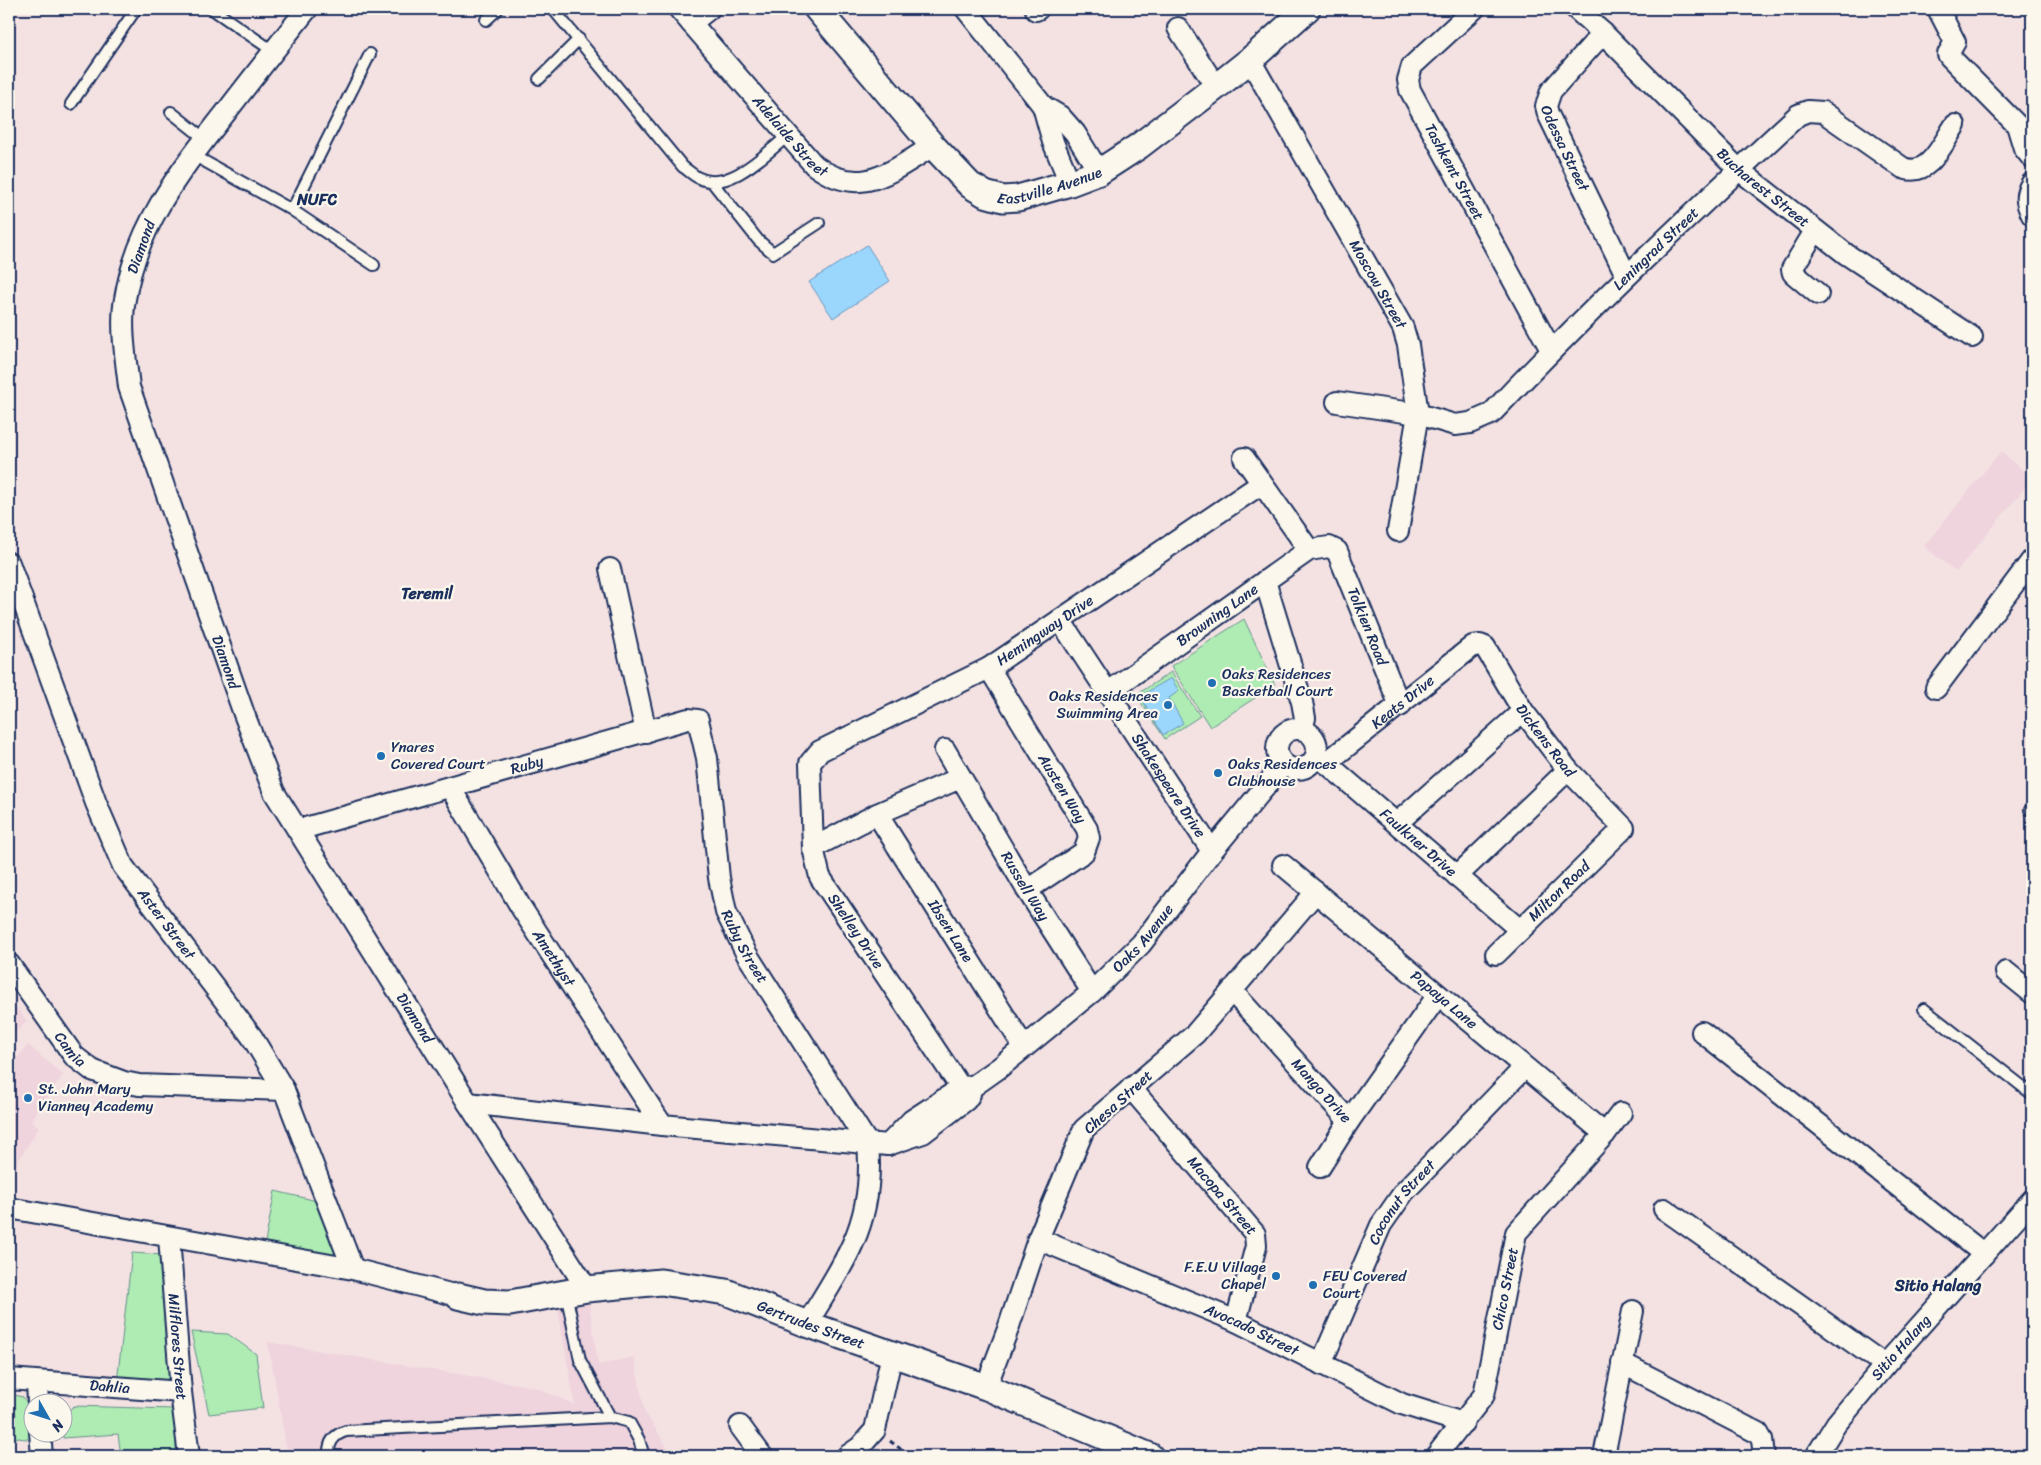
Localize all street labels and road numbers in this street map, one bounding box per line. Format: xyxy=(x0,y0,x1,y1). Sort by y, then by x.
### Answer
street label: Adelaide Street xyxy=(745,88,834,185)
street label: Odessa Street xyxy=(1533,103,1597,197)
street label: Tashkent Street xyxy=(1417,118,1492,225)
street label: Bucharest Street xyxy=(1710,141,1816,234)
street label: Eastville Avenue xyxy=(994,159,1106,213)
street label: Leningrad Street xyxy=(1607,200,1705,297)
street label: Diamond xyxy=(119,215,163,278)
street label: Moscow Street xyxy=(1342,234,1414,334)
street label: Browning Lane xyxy=(1171,577,1264,653)
street label: Tolkien Road xyxy=(1340,583,1396,670)
street label: Hemingway Drive xyxy=(991,588,1099,673)
street label: Diamond xyxy=(204,631,248,694)
street label: Keats Drive xyxy=(1365,668,1441,736)
street label: Dickens Road xyxy=(1509,699,1583,785)
street label: Shakespeare Drive xyxy=(1125,728,1213,843)
street label: Austen Way xyxy=(1030,747,1094,829)
street label: Ruby xyxy=(507,748,547,782)
street label: Faulkner Drive xyxy=(1374,801,1463,884)
street label: Russell Way xyxy=(994,846,1057,926)
street label: Milton Road xyxy=(1522,854,1597,928)
street label: Aster Street xyxy=(130,881,203,966)
street label: Shelley Drive xyxy=(821,888,891,975)
street label: Ibsen Lane xyxy=(920,893,980,968)
street label: Oaks Avenue xyxy=(1106,898,1180,979)
street label: Ruby Street xyxy=(714,905,775,989)
street label: Amethyst xyxy=(525,923,583,993)
street label: Papaya Lane xyxy=(1404,963,1484,1036)
street label: Diamond xyxy=(389,987,441,1049)
street label: Camia xyxy=(47,1026,92,1074)
street label: Mango Drive xyxy=(1285,1052,1359,1130)
street label: Chesa Street xyxy=(1077,1063,1159,1141)
street label: Macopa Street xyxy=(1181,1150,1264,1242)
street label: Coconut Street xyxy=(1361,1153,1443,1249)
street label: Chico Street xyxy=(1484,1245,1526,1332)
street label: Milflores Street xyxy=(160,1292,195,1402)
street label: Gertrudes Street xyxy=(753,1292,869,1357)
street label: Avocado Street xyxy=(1199,1296,1304,1364)
street label: Sitio Halang xyxy=(1864,1308,1938,1386)
street label: Dahlia xyxy=(89,1372,131,1401)

